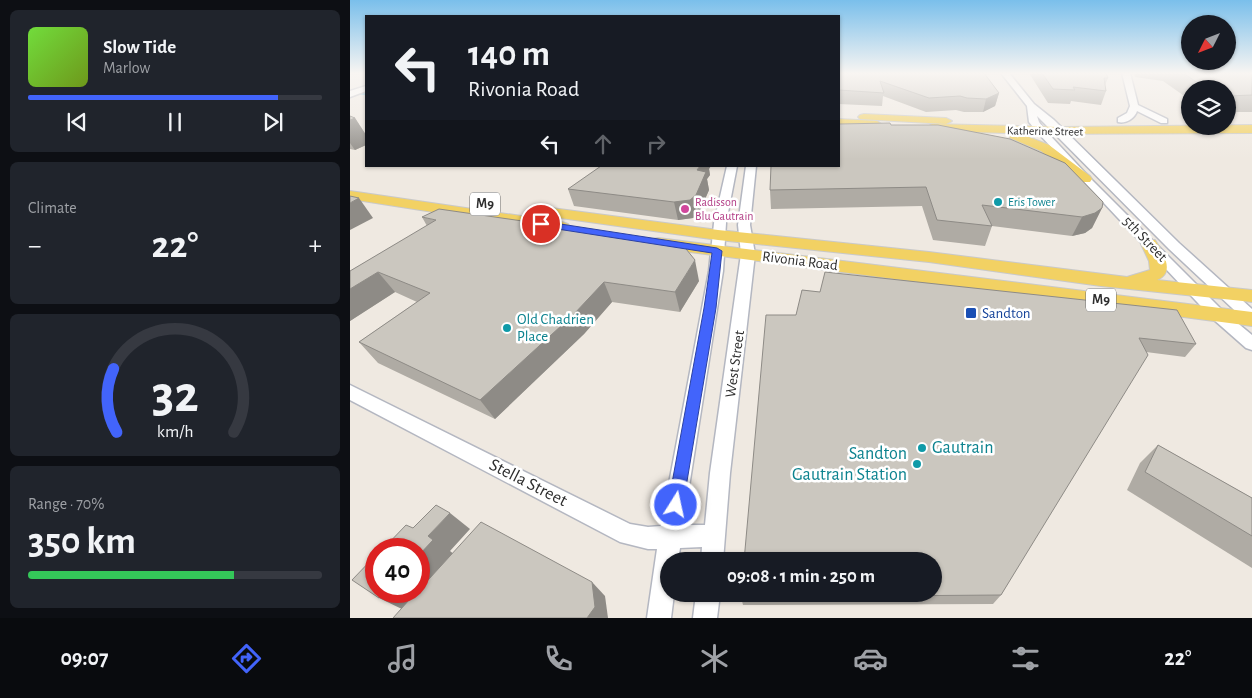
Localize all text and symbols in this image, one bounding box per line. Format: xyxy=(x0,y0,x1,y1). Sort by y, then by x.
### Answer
north arrow xyxy=(1181,15,1236,70)
map controls xyxy=(1181,15,1236,135)
icon: left xyxy=(385,35,450,100)
text: 140 m xyxy=(468,37,550,72)
text: Slow Tide xyxy=(103,38,176,57)
text: Marlow xyxy=(103,60,150,76)
text: Rivonia Road xyxy=(468,78,579,100)
button: layers xyxy=(1181,80,1236,135)
icon: previous xyxy=(63,108,91,136)
icon: pause xyxy=(161,108,189,136)
icon: next xyxy=(259,108,287,136)
street label: Katherine Street xyxy=(1007,124,1083,138)
icon: left xyxy=(536,130,564,158)
icon: ahead xyxy=(589,130,617,158)
icon: right xyxy=(642,130,670,158)
road number: M9 xyxy=(470,192,500,215)
place label: Radisson Blu Gautrain xyxy=(695,196,753,222)
marker: Eris Tower xyxy=(992,196,1004,208)
place label: Eris Tower xyxy=(1008,196,1055,208)
text: Climate xyxy=(28,200,77,216)
pin xyxy=(520,203,562,245)
marker: Radisson Blu Gautrain xyxy=(679,203,691,215)
icon: arrive xyxy=(527,210,555,238)
street label: 5th Street xyxy=(1120,213,1170,265)
text: 22° xyxy=(152,227,198,265)
text: − xyxy=(28,232,41,260)
text: + xyxy=(309,232,322,260)
street label: Rivonia Road xyxy=(761,249,839,273)
road number: M9 xyxy=(1086,288,1116,312)
marker: Sandton xyxy=(964,306,978,320)
place label: Sandton xyxy=(982,306,1031,321)
place label: Old Chadrien Place xyxy=(517,312,594,344)
marker: Old Chadrien Place xyxy=(501,322,513,334)
street label: West Street xyxy=(723,329,747,399)
text: 32 xyxy=(152,369,198,421)
text: km/h xyxy=(157,423,193,441)
place label: Gautrain xyxy=(932,439,993,457)
marker: Gautrain xyxy=(916,442,928,454)
place label: Sandton Gautrain Station xyxy=(792,445,907,484)
street label: Stella Street xyxy=(486,456,570,510)
marker: Sandton Gautrain Station xyxy=(911,458,923,470)
position arrow xyxy=(649,478,701,530)
text: Range · 70% xyxy=(28,496,104,512)
text: 350 km xyxy=(28,523,136,561)
speed limit sign: 40 xyxy=(365,538,430,603)
text: 09:08 · 1 min · 250 m xyxy=(727,567,875,586)
icon: directions xyxy=(229,641,264,676)
icon: music xyxy=(385,641,420,676)
icon: phone xyxy=(541,641,576,676)
icon: climate xyxy=(697,641,732,676)
icon: car xyxy=(853,641,888,676)
icon: filters xyxy=(1008,641,1043,676)
text: 09:07 xyxy=(60,647,109,669)
text: 22° xyxy=(1164,647,1191,669)

